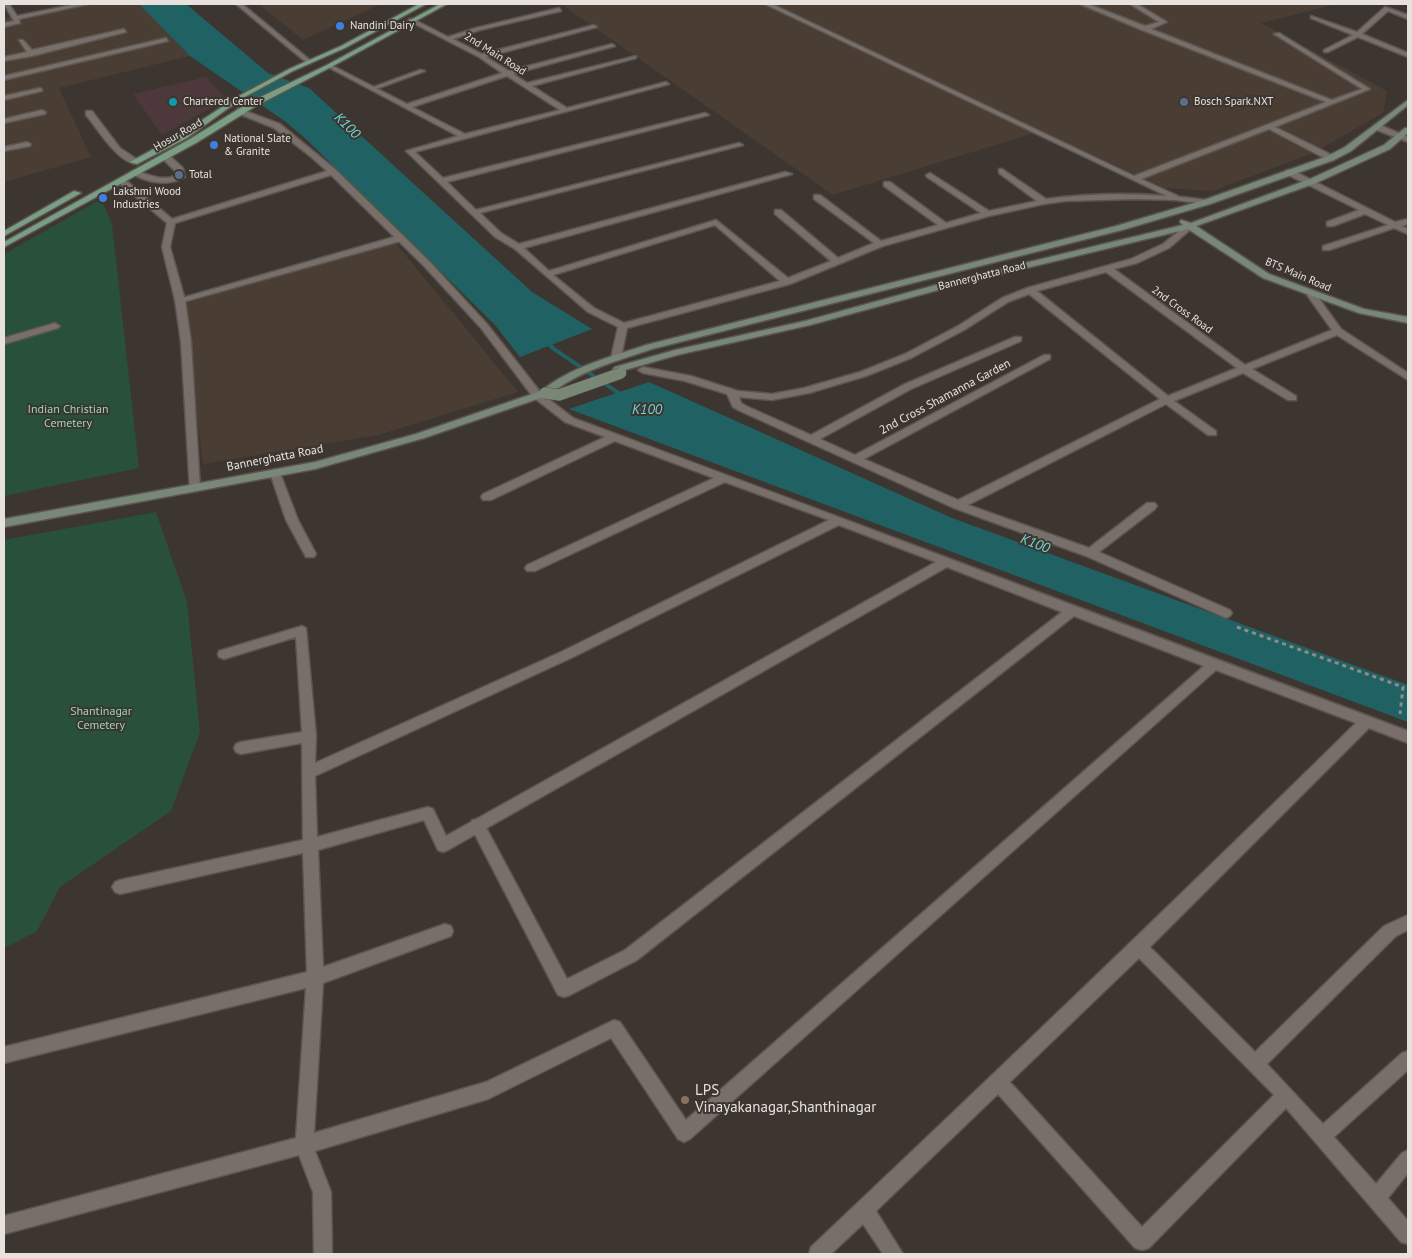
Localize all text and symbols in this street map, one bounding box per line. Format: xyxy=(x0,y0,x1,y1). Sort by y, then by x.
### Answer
place label: Nandini Dairy xyxy=(350,19,414,33)
marker: Nandini Dairy xyxy=(334,20,346,32)
street label: 2nd Main Road xyxy=(462,30,528,78)
place label: Chartered Center xyxy=(183,95,263,109)
place label: Bosch Spark.NXT xyxy=(1194,95,1273,109)
marker: Chartered Center xyxy=(167,96,179,108)
marker: Bosch Spark.NXT xyxy=(1178,96,1190,108)
water label: K100 xyxy=(330,109,364,143)
street label: Hosur Road xyxy=(151,116,205,154)
place label: National Slate & Granite xyxy=(224,132,291,158)
marker: National Slate & Granite xyxy=(208,139,220,151)
place label: Total xyxy=(189,168,212,182)
marker: Total xyxy=(173,169,185,181)
place label: Lakshmi Wood Industries xyxy=(113,185,181,211)
marker: Lakshmi Wood Industries xyxy=(97,192,109,204)
street label: BTS Main Road xyxy=(1263,255,1333,295)
street label: Bannerghatta Road xyxy=(937,259,1027,293)
street label: 2nd Cross Road xyxy=(1149,283,1215,337)
street label: 2nd Cross Shamanna Garden xyxy=(877,356,1013,438)
water label: K100 xyxy=(632,402,662,418)
park label: Indian Christian Cemetery xyxy=(27,403,109,431)
street label: Bannerghatta Road xyxy=(226,442,324,474)
water label: K100 xyxy=(1018,531,1052,557)
park label: Shantinagar Cemetery xyxy=(70,705,132,733)
place label: LPS Vinayakanagar,Shanthinagar xyxy=(695,1082,876,1117)
marker: LPS Vinayakanagar,Shanthinagar xyxy=(679,1094,691,1106)

